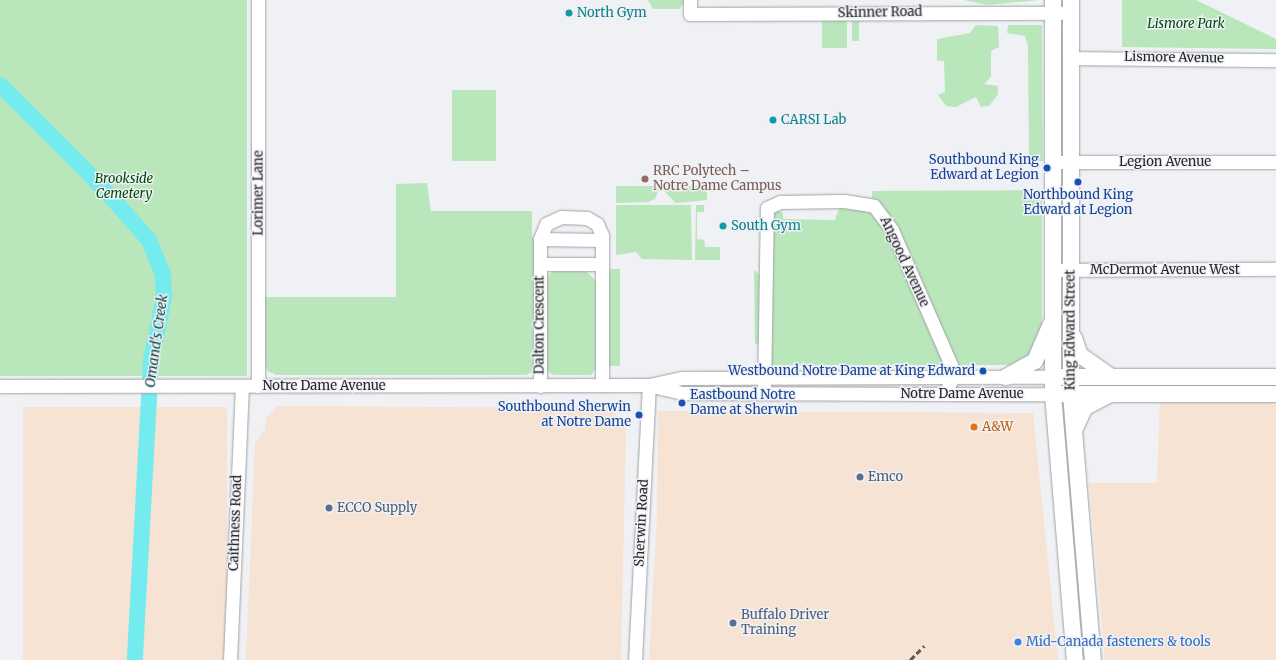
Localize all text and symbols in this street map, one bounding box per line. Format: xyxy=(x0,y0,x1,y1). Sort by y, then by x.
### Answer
street label: Skinner Road xyxy=(838,4,922,22)
place label: North Gym xyxy=(577,5,647,21)
marker: North Gym xyxy=(564,8,574,18)
park label: Lismore Park xyxy=(1147,16,1225,32)
street label: Lismore Avenue xyxy=(1124,49,1224,67)
place label: CARSI Lab xyxy=(781,112,846,128)
marker: CARSI Lab xyxy=(768,115,778,125)
street label: Lorimer Lane xyxy=(251,150,267,236)
place label: Southbound King Edward at Legion xyxy=(929,153,1039,184)
street label: Legion Avenue xyxy=(1119,154,1211,170)
marker: Southbound King Edward at Legion xyxy=(1042,163,1052,173)
place label: RRC Polytech – Notre Dame Campus xyxy=(653,164,781,195)
park label: Brookside Cemetery xyxy=(95,172,153,203)
marker: RRC Polytech – Notre Dame Campus xyxy=(640,174,650,184)
marker: Northbound King Edward at Legion xyxy=(1073,177,1083,187)
place label: Northbound King Edward at Legion xyxy=(1023,188,1133,219)
street label: Angood Avenue xyxy=(876,214,932,310)
place label: South Gym xyxy=(731,218,801,234)
marker: South Gym xyxy=(718,221,728,231)
street label: McDermot Avenue West xyxy=(1090,262,1240,278)
street label: King Edward Street xyxy=(1063,270,1079,390)
street label: Dalton Crescent xyxy=(532,276,548,374)
water label: Omand's Creek xyxy=(141,293,171,389)
place label: Westbound Notre Dame at King Edward xyxy=(728,363,975,379)
marker: Westbound Notre Dame at King Edward xyxy=(978,366,988,376)
street label: Notre Dame Avenue xyxy=(262,378,386,394)
street label: Notre Dame Avenue xyxy=(900,386,1024,402)
place label: Eastbound Notre Dame at Sherwin xyxy=(690,388,798,419)
marker: Eastbound Notre Dame at Sherwin xyxy=(677,398,687,408)
place label: Southbound Sherwin at Notre Dame xyxy=(498,400,631,431)
marker: Southbound Sherwin at Notre Dame xyxy=(634,410,644,420)
place label: A&W xyxy=(982,419,1013,435)
marker: A&W xyxy=(969,422,979,432)
place label: Emco xyxy=(868,469,903,485)
marker: Emco xyxy=(855,472,865,482)
street label: Caithness Road xyxy=(227,475,245,571)
street label: Sherwin Road xyxy=(632,479,652,567)
place label: ECCO Supply xyxy=(337,500,417,516)
marker: ECCO Supply xyxy=(324,503,334,513)
place label: Buffalo Driver Training xyxy=(741,608,829,639)
marker: Buffalo Driver Training xyxy=(728,618,738,628)
place label: Mid-Canada fasteners & tools xyxy=(1026,634,1211,650)
marker: Mid-Canada fasteners & tools xyxy=(1013,637,1023,647)

